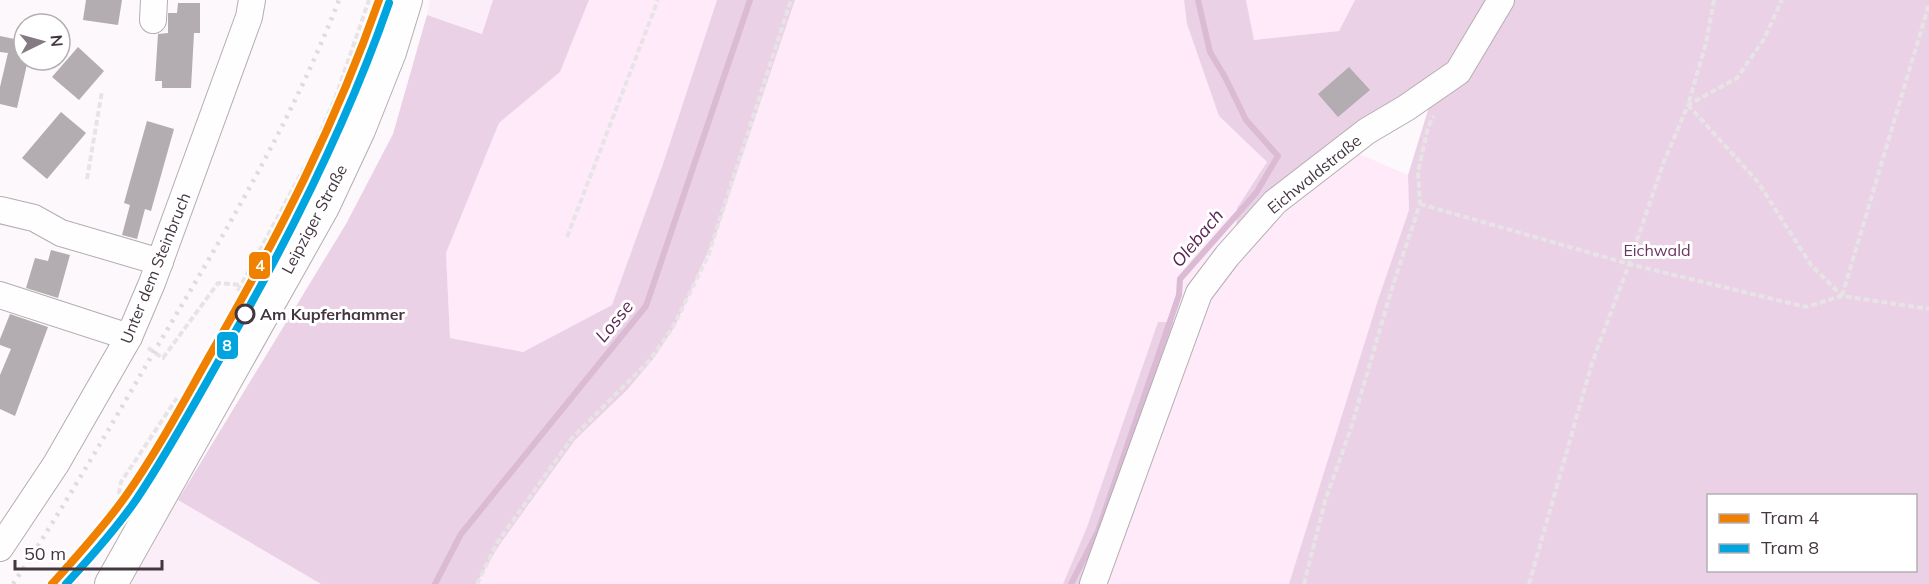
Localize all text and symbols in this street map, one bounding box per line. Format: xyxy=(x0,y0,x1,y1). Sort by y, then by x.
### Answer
north arrow xyxy=(12,12,72,72)
text: N xyxy=(46,34,67,48)
street label: Eichwaldstraße xyxy=(1263,130,1365,218)
street label: Leipziger Straße xyxy=(277,161,351,277)
street label: Unter dem Steinbruch xyxy=(116,190,194,346)
water label: Olebach xyxy=(1166,204,1228,272)
park label: Eichwald xyxy=(1623,240,1691,260)
line badge: 4 xyxy=(248,251,271,280)
text: 4 xyxy=(255,255,265,275)
water label: Losse xyxy=(590,295,638,347)
marker: Am Kupferhammer xyxy=(235,304,255,324)
place label: Am Kupferhammer xyxy=(260,304,405,324)
line badge: 8 xyxy=(216,331,239,360)
text: 8 xyxy=(222,335,232,355)
legend xyxy=(1707,494,1917,572)
text: Tram 4 xyxy=(1761,506,1819,529)
scale bar xyxy=(15,533,162,571)
text: Tram 8 xyxy=(1761,536,1819,559)
text: 50 m xyxy=(24,542,66,565)

